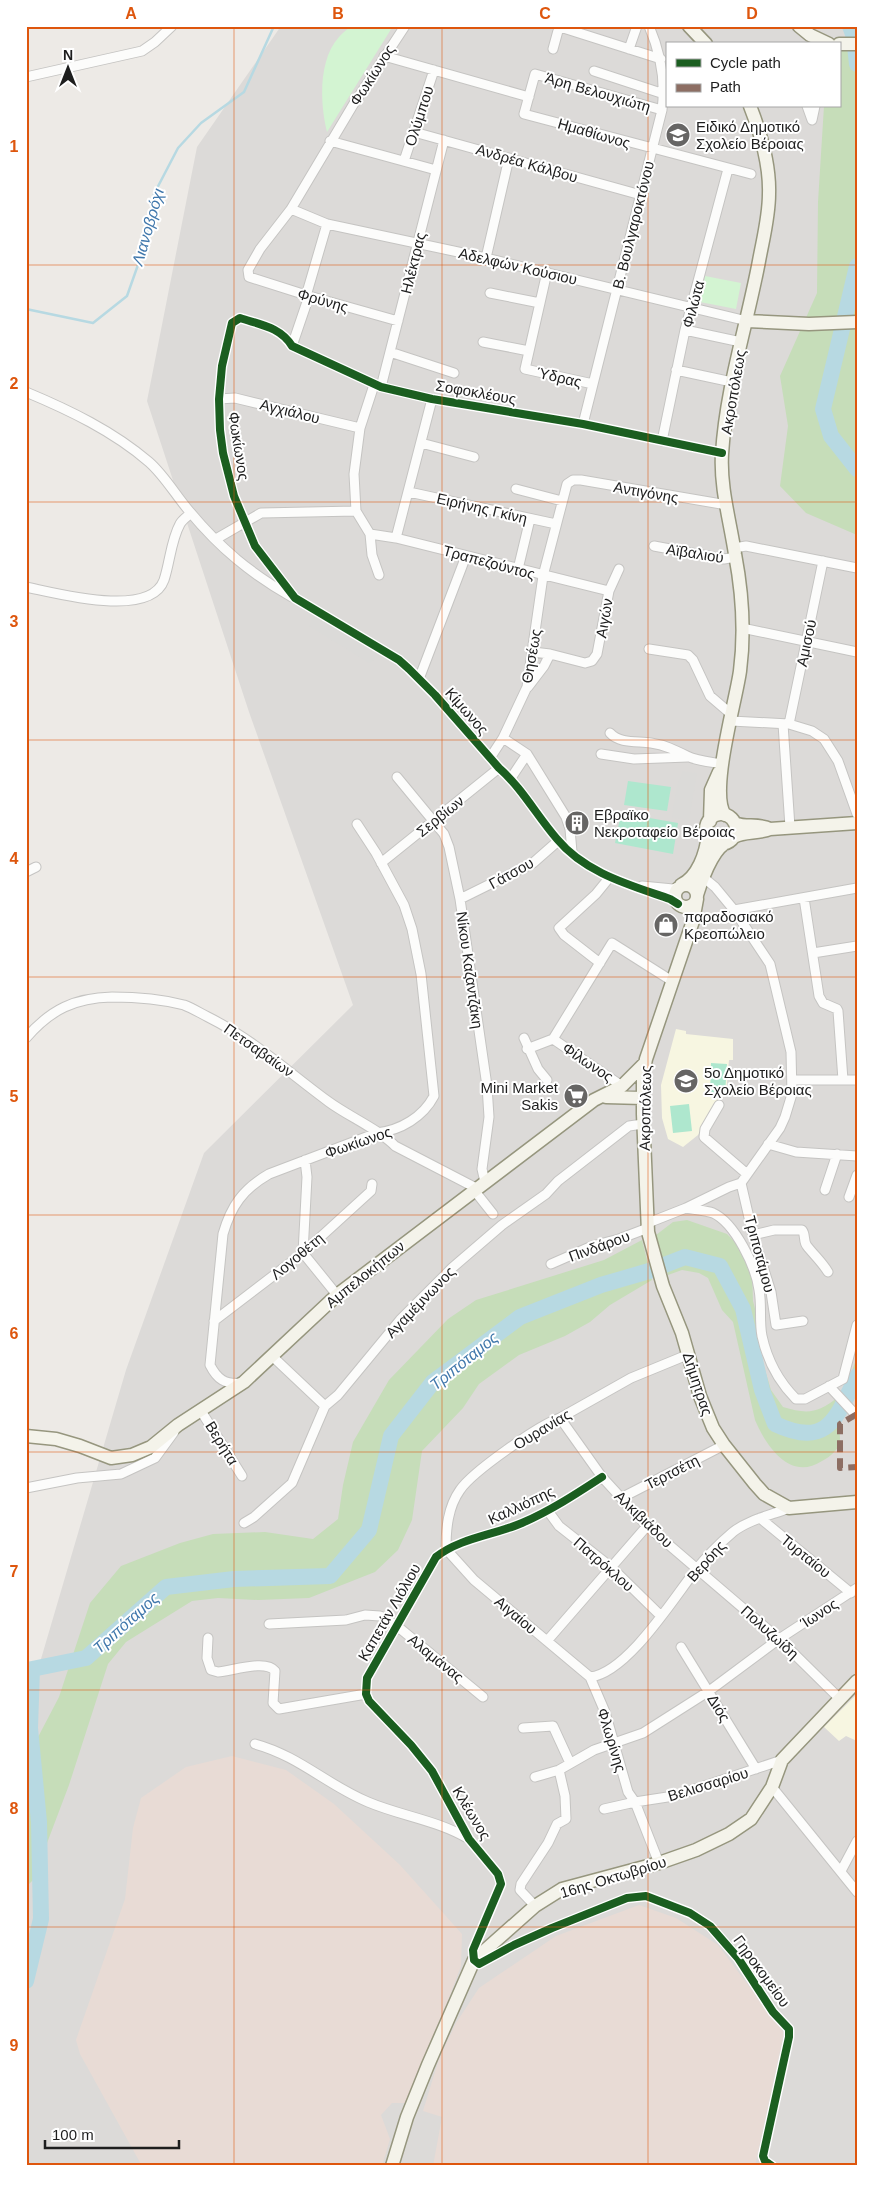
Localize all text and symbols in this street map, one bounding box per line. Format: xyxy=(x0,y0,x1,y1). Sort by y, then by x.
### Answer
text: A xyxy=(125,5,137,22)
text: B xyxy=(332,5,344,22)
text: C xyxy=(539,5,551,22)
text: D xyxy=(746,5,758,22)
street label: Φωκίωνος xyxy=(346,41,398,109)
north arrow xyxy=(42,42,92,92)
legend xyxy=(666,42,840,108)
text: N xyxy=(63,47,73,63)
text: Cycle path xyxy=(710,54,781,71)
street label: Άρη Βελουχιώτη xyxy=(543,69,653,115)
text: Path xyxy=(710,78,741,95)
street label: Ολύμπου xyxy=(401,84,437,148)
street label: Ημαθίωνος xyxy=(556,115,632,151)
place label: Ειδικό Δημοτικό Σχολείο Βέροιας xyxy=(696,118,804,152)
school or university icon: Ειδικό Δημοτικό Σχολείο Βέροιας xyxy=(665,122,691,148)
text: 1 xyxy=(10,138,19,155)
street label: Ανδρέα Κάλβου xyxy=(474,140,580,186)
street label: Β. Βουλγαροκτόνου xyxy=(609,159,657,291)
water label: Λιανοβρόχι xyxy=(129,186,167,268)
street label: Ηλέκτρας xyxy=(397,230,429,296)
street label: Αδελφών Κούσιου xyxy=(457,244,579,288)
street label: Φιλώτα xyxy=(679,278,708,330)
street label: Φρύνης xyxy=(296,285,350,315)
street label: Ακροπόλεως xyxy=(717,348,749,436)
street label: Ύδρας xyxy=(535,364,583,390)
text: 2 xyxy=(10,375,19,392)
street label: Σοφοκλέους xyxy=(435,377,517,407)
street label: Αγχιάλου xyxy=(258,395,322,427)
street label: Φωκίωνος xyxy=(225,410,253,482)
street label: Αντιγόνης xyxy=(612,478,680,506)
street label: Ειρήνης Γκίνη xyxy=(435,489,529,527)
street label: Αϊβαλιού xyxy=(665,540,725,566)
street label: Τραπεζούντος xyxy=(441,542,537,582)
street label: Αιγών xyxy=(592,597,616,639)
text: 3 xyxy=(10,613,19,630)
street label: Αμισού xyxy=(793,618,819,668)
street label: Θησέως xyxy=(518,627,544,685)
street label: Κίμωνος xyxy=(442,684,492,738)
street label: Σερβίων xyxy=(413,792,467,840)
place label: Εβραϊκο Νεκροταφείο Βέροιας xyxy=(594,806,735,840)
building icon: Εβραϊκο Νεκροταφείο Βέροιας xyxy=(564,810,590,836)
text: 4 xyxy=(10,850,19,867)
street label: Γάτσου xyxy=(486,854,536,892)
place label: παραδοσιακό Κρεοπώλειο xyxy=(684,908,774,942)
street label: Νίκου Καζαντζάκη xyxy=(453,910,487,1030)
shop icon: παραδοσιακό Κρεοπώλειο xyxy=(653,912,679,938)
street label: Πετσαβαίων xyxy=(221,1020,297,1080)
street label: Φίλωνος xyxy=(559,1039,617,1085)
place label: 5ο Δημοτικό Σχολείο Βέροιας xyxy=(704,1064,812,1098)
street label: Ακροπόλεως xyxy=(636,1065,654,1151)
school or university icon: 5ο Δημοτικό Σχολείο Βέροιας xyxy=(673,1068,699,1094)
place label: Mini Market Sakis xyxy=(480,1079,559,1113)
supermarket icon: Mini Market Sakis xyxy=(563,1083,589,1109)
text: 5 xyxy=(10,1088,19,1105)
street label: Φωκίωνος xyxy=(322,1123,394,1161)
street label: Τριποτάμου xyxy=(742,1214,778,1294)
street label: Πινδάρου xyxy=(566,1227,632,1265)
street label: Λογοθέτη xyxy=(267,1229,327,1283)
street label: Αμπελοκήπων xyxy=(322,1237,408,1311)
street label: Αγαμέμνωνος xyxy=(382,1263,458,1341)
text: 6 xyxy=(10,1325,19,1342)
water label: Τριπόταμος xyxy=(427,1328,501,1393)
street label: Δήμητρας xyxy=(680,1350,716,1418)
street label: Ουρανίας xyxy=(510,1405,574,1453)
street label: Βερήτα xyxy=(202,1418,242,1468)
street label: Τερτσέτη xyxy=(642,1451,702,1493)
street label: Καλλιόπης xyxy=(485,1482,557,1528)
street label: Αλκιβιάδου xyxy=(612,1487,676,1551)
street label: Τυρταίου xyxy=(778,1531,834,1581)
street label: Πατρόκλου xyxy=(571,1533,637,1595)
street label: Βερόης xyxy=(683,1537,729,1585)
street label: Καπετάν Λιόλιου xyxy=(354,1560,424,1664)
text: 7 xyxy=(10,1563,19,1580)
water label: Τριπόταμος xyxy=(90,1589,162,1657)
street label: Αιγαίου xyxy=(492,1593,540,1637)
street label: Ίωνος xyxy=(797,1595,841,1632)
street label: Πολυζωίδη xyxy=(738,1602,802,1662)
street label: Αλαμάνας xyxy=(405,1630,467,1686)
street label: Διός xyxy=(704,1691,734,1725)
street label: Φλωρίνης xyxy=(594,1706,630,1774)
street label: Βελισσαρίου xyxy=(666,1764,750,1804)
street label: Κλέωνος xyxy=(450,1783,494,1843)
text: 8 xyxy=(10,1800,19,1817)
street label: 16ης Οκτωβρίου xyxy=(558,1853,668,1901)
street label: Γηροκομείου xyxy=(730,1932,794,2010)
text: 9 xyxy=(10,2037,19,2054)
scale bar xyxy=(45,2117,179,2149)
text: 100 m xyxy=(52,2126,94,2143)

